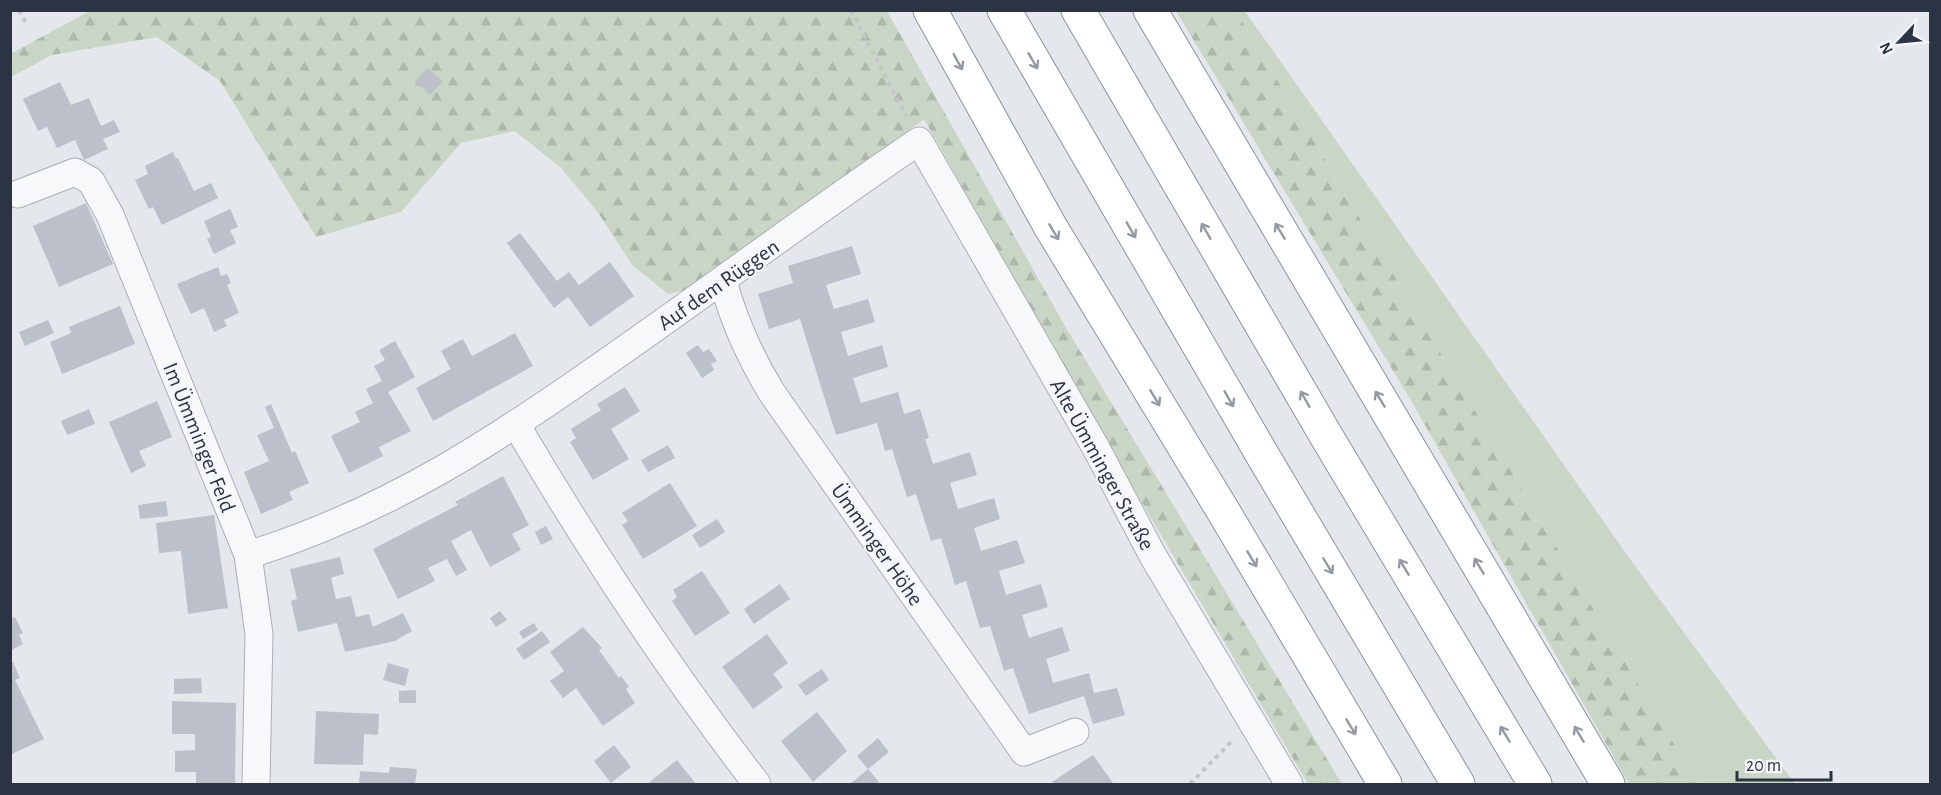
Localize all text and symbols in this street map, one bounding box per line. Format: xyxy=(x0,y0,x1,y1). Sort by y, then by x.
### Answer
north arrow xyxy=(1869,12,1929,72)
text: N xyxy=(1877,40,1896,57)
one-way arrow xyxy=(953,52,964,70)
one-way arrow xyxy=(1027,52,1039,69)
one-way arrow xyxy=(1125,221,1137,238)
one-way arrow xyxy=(1048,223,1060,240)
one-way arrow xyxy=(1200,223,1212,240)
one-way arrow xyxy=(1274,223,1286,240)
street label: Auf dem Rüggen xyxy=(654,235,783,335)
street label: Im Ümminger Feld xyxy=(159,359,239,515)
street label: Alte Ümminger Straße xyxy=(1046,375,1158,554)
one-way arrow xyxy=(1149,389,1161,406)
one-way arrow xyxy=(1224,389,1235,407)
one-way arrow xyxy=(1298,391,1310,408)
one-way arrow xyxy=(1374,391,1386,408)
street label: Ümminger Höhe xyxy=(827,479,927,610)
one-way arrow xyxy=(1247,550,1259,567)
one-way arrow xyxy=(1322,557,1334,574)
one-way arrow xyxy=(1473,558,1485,575)
one-way arrow xyxy=(1398,559,1410,576)
one-way arrow xyxy=(1346,718,1358,735)
one-way arrow xyxy=(1498,726,1510,743)
one-way arrow xyxy=(1572,726,1584,743)
scale bar xyxy=(1737,744,1832,782)
text: 20 m xyxy=(1746,757,1781,775)

